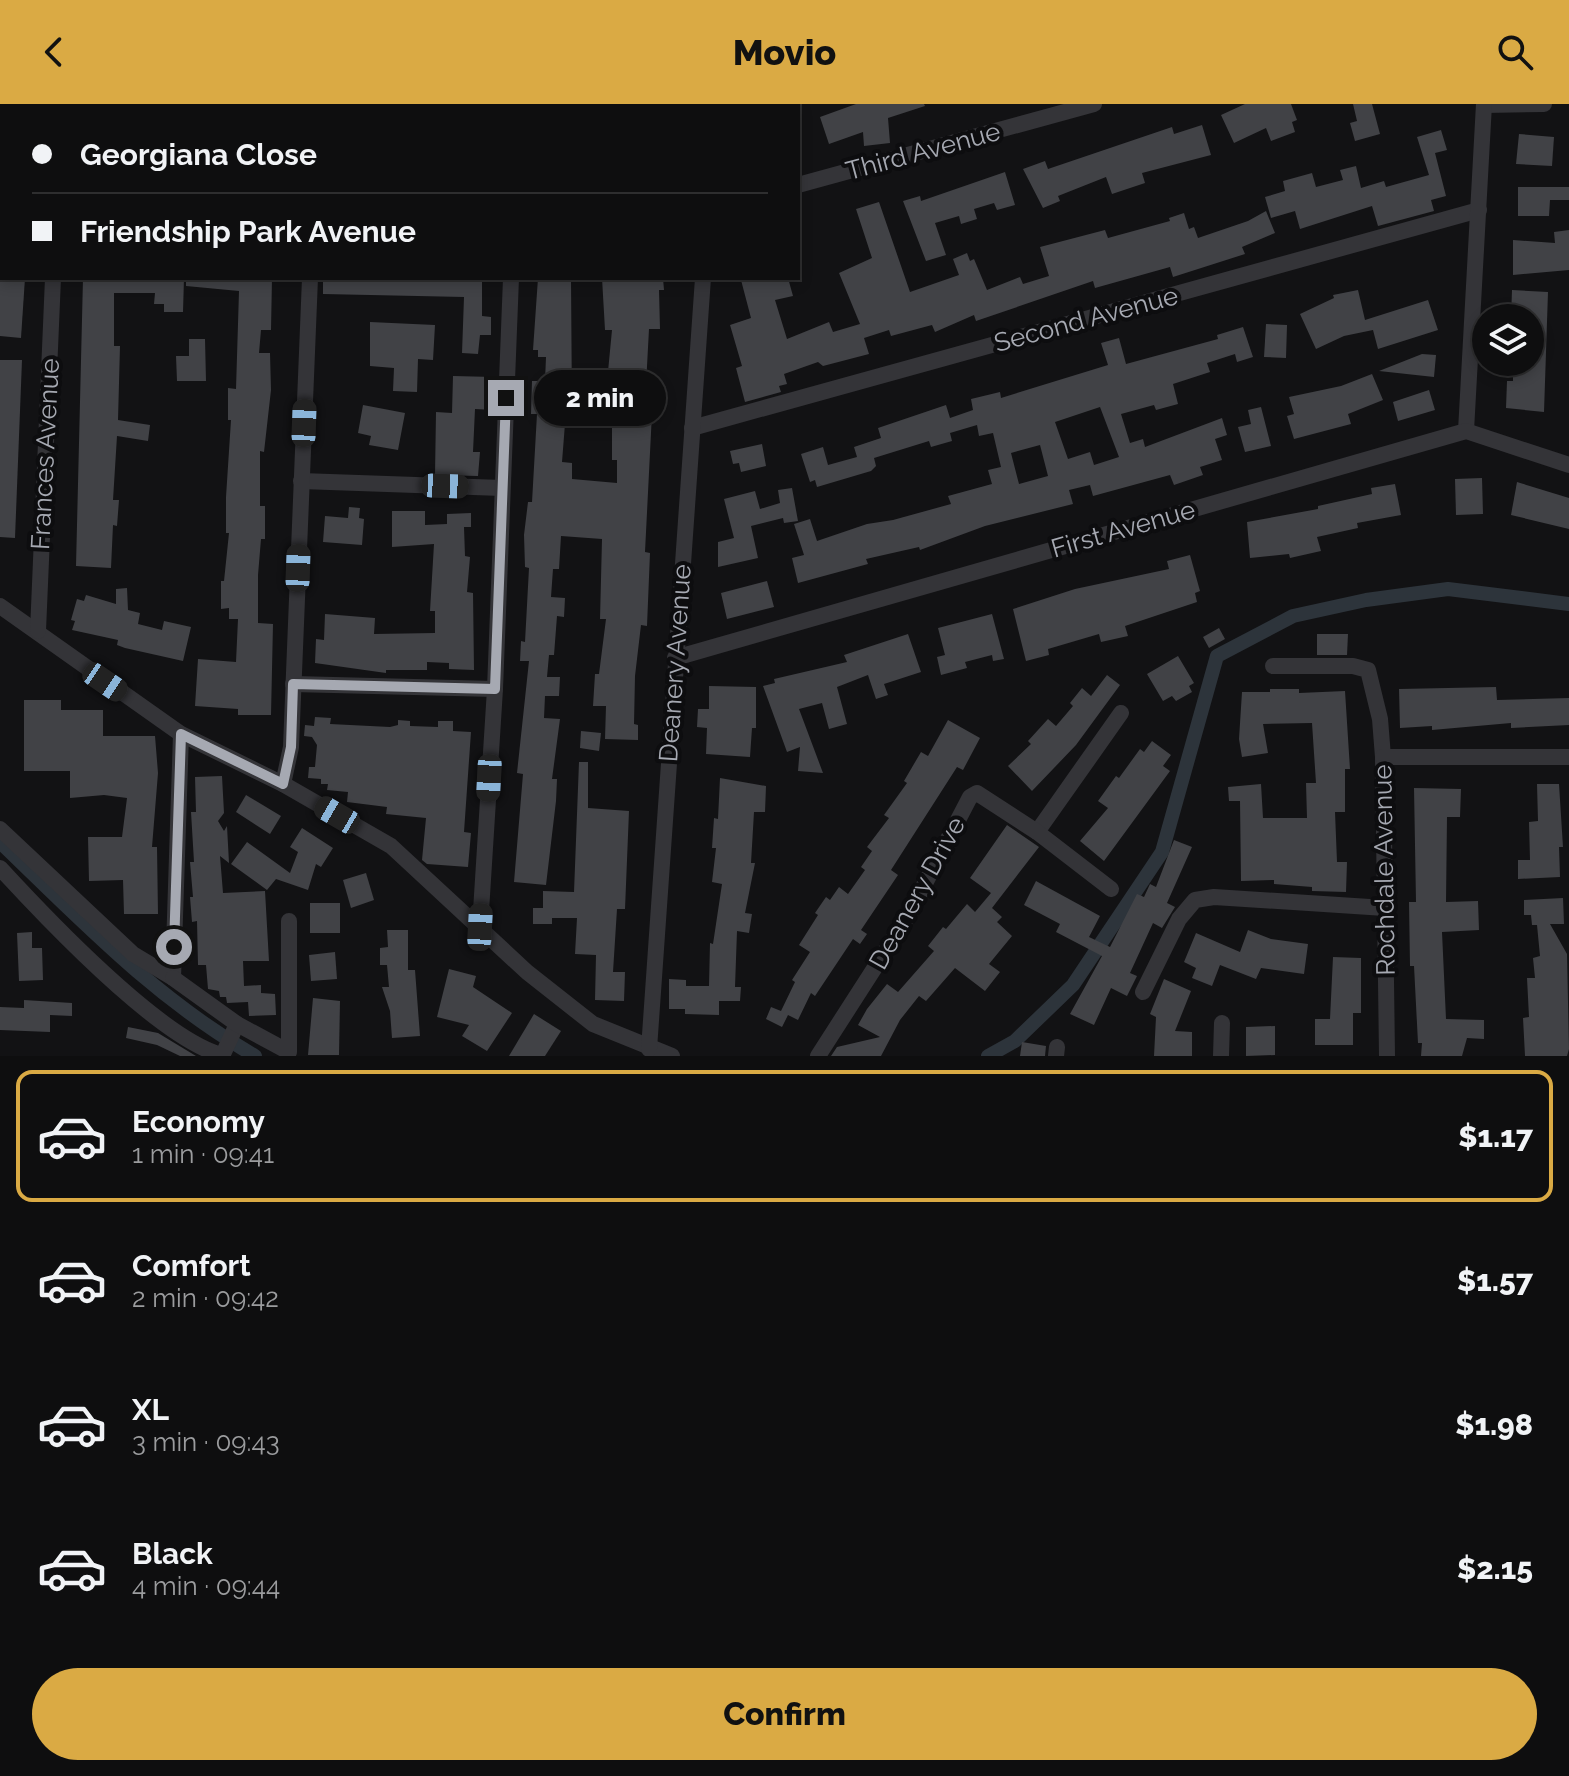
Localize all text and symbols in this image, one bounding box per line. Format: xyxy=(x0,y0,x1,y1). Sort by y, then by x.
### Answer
icon: back xyxy=(32,30,76,74)
icon: search xyxy=(1493,30,1537,74)
text: Movio xyxy=(733,31,836,73)
street label: Third Avenue xyxy=(842,116,1004,186)
text: Georgiana Close xyxy=(80,137,317,172)
text: Friendship Park Avenue xyxy=(80,214,416,249)
street label: Second Avenue xyxy=(991,280,1181,358)
map controls xyxy=(1472,304,1544,376)
button: layers xyxy=(1472,304,1544,376)
street label: Frances Avenue xyxy=(25,357,65,551)
callout: 2 min xyxy=(534,370,666,426)
route end xyxy=(488,380,524,416)
text: 2 min xyxy=(566,383,634,413)
car xyxy=(291,399,317,447)
car xyxy=(421,473,469,499)
street label: First Avenue xyxy=(1048,494,1198,564)
car xyxy=(285,544,311,592)
street label: Deanery Avenue xyxy=(653,563,697,763)
car xyxy=(78,659,132,705)
car xyxy=(476,753,502,803)
street label: Rochdale Avenue xyxy=(1367,764,1401,976)
car xyxy=(310,793,364,837)
street label: Deanery Drive xyxy=(863,812,971,974)
car xyxy=(467,902,493,952)
route start xyxy=(156,929,192,965)
icon: car xyxy=(36,1100,108,1172)
text: Economy xyxy=(132,1104,265,1139)
text: $1.17 xyxy=(1458,1119,1533,1154)
text: 1 min · 09:41 xyxy=(132,1139,274,1169)
icon: car xyxy=(36,1244,108,1316)
text: Comfort xyxy=(132,1248,251,1283)
text: $1.57 xyxy=(1457,1263,1533,1298)
text: 2 min · 09:42 xyxy=(132,1283,279,1313)
icon: car xyxy=(36,1388,108,1460)
text: XL xyxy=(132,1392,169,1427)
text: $1.98 xyxy=(1455,1407,1533,1442)
text: 3 min · 09:43 xyxy=(132,1427,280,1457)
icon: car xyxy=(36,1532,108,1604)
text: Black xyxy=(132,1536,213,1571)
text: $2.15 xyxy=(1457,1551,1533,1586)
text: 4 min · 09:44 xyxy=(132,1571,280,1601)
button: Confirm xyxy=(32,1668,1537,1760)

